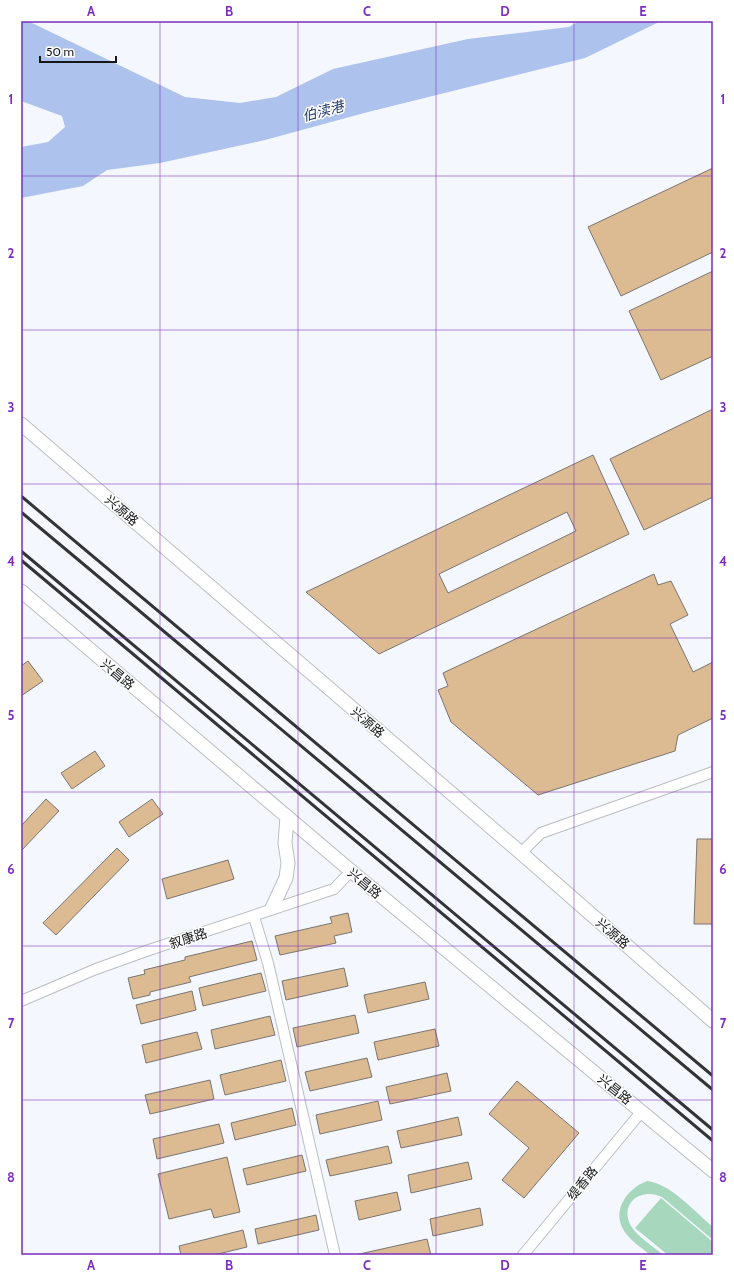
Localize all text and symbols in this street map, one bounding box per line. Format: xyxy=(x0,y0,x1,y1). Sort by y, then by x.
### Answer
text: A xyxy=(87,3,96,19)
text: B xyxy=(225,3,233,19)
text: C xyxy=(363,3,371,19)
text: D xyxy=(500,3,510,19)
text: E xyxy=(639,3,647,19)
scale bar xyxy=(40,38,116,64)
text: 50 m xyxy=(46,44,74,59)
text: 1 xyxy=(9,91,13,107)
text: 1 xyxy=(721,91,725,107)
water label: 伯渎港 xyxy=(300,96,348,125)
text: 2 xyxy=(8,245,15,261)
text: 2 xyxy=(720,245,727,261)
text: 3 xyxy=(7,399,15,415)
text: 3 xyxy=(719,399,727,415)
street label: 兴源路 xyxy=(102,491,142,529)
text: 4 xyxy=(7,553,15,569)
text: 4 xyxy=(719,553,727,569)
street label: 兴昌路 xyxy=(98,655,138,693)
street label: 兴源路 xyxy=(348,703,388,741)
text: 5 xyxy=(8,707,15,723)
text: 5 xyxy=(720,707,727,723)
text: 6 xyxy=(7,861,15,877)
text: 6 xyxy=(719,861,727,877)
street label: 兴昌路 xyxy=(345,864,385,902)
street label: 兴源路 xyxy=(593,914,633,952)
street label: 叙康路 xyxy=(167,924,209,952)
text: 7 xyxy=(8,1015,15,1031)
text: 7 xyxy=(720,1015,727,1031)
street label: 兴昌路 xyxy=(595,1071,635,1107)
street label: 缇香路 xyxy=(564,1163,600,1203)
text: 8 xyxy=(7,1169,15,1185)
text: 8 xyxy=(719,1169,727,1185)
text: A xyxy=(87,1257,96,1273)
text: B xyxy=(225,1257,233,1273)
text: C xyxy=(363,1257,371,1273)
text: D xyxy=(500,1257,510,1273)
text: E xyxy=(639,1257,647,1273)

